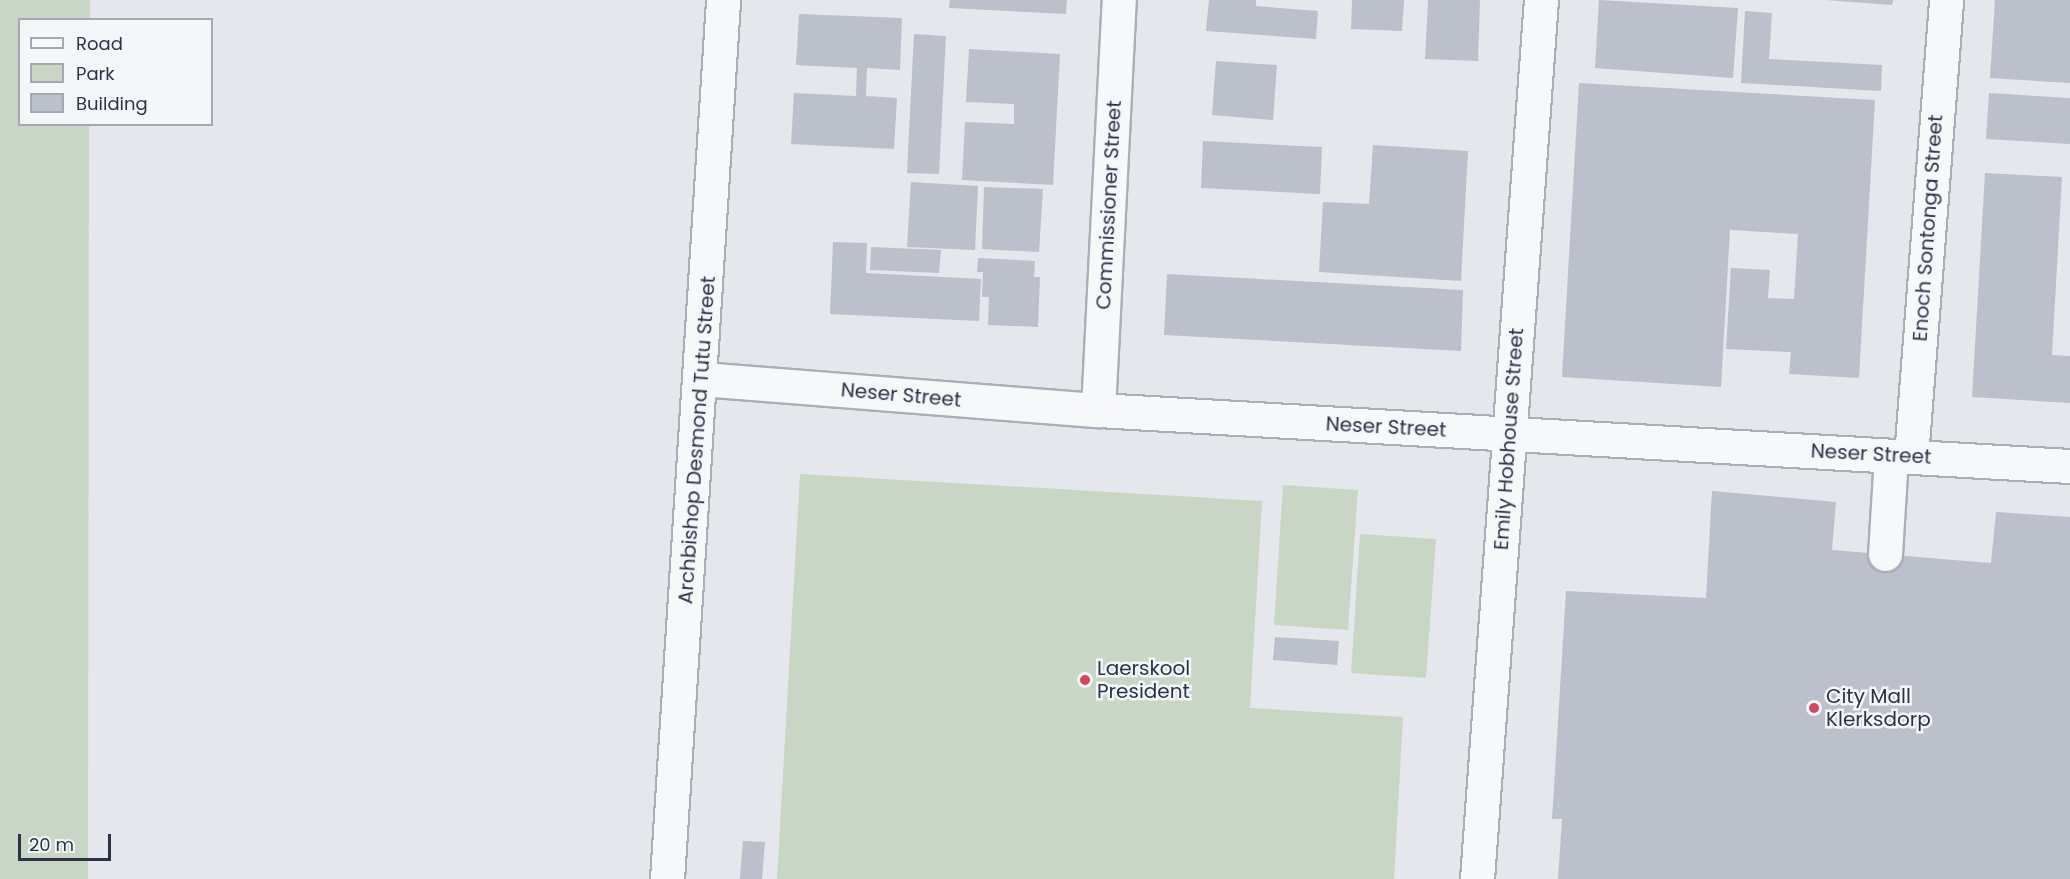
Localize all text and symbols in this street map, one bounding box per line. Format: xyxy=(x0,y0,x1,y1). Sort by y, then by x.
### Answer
legend xyxy=(18,18,213,126)
text: Road xyxy=(76,31,123,56)
text: Park xyxy=(76,61,115,86)
text: Building xyxy=(76,91,148,116)
street label: Commissioner Street xyxy=(1092,100,1126,310)
street label: Enoch Sontonga Street xyxy=(1908,114,1948,342)
street label: Archbishop Desmond Tutu Street xyxy=(674,275,720,605)
street label: Emily Hobhouse Street xyxy=(1489,327,1529,551)
street label: Neser Street xyxy=(840,378,962,412)
street label: Neser Street xyxy=(1325,412,1447,442)
street label: Neser Street xyxy=(1810,439,1932,469)
place label: Laerskool President xyxy=(1097,656,1190,703)
marker: Laerskool President xyxy=(1078,673,1092,687)
place label: City Mall Klerksdorp xyxy=(1826,684,1931,731)
marker: City Mall Klerksdorp xyxy=(1807,701,1821,715)
scale bar xyxy=(21,822,114,860)
text: 20 m xyxy=(29,832,74,857)

